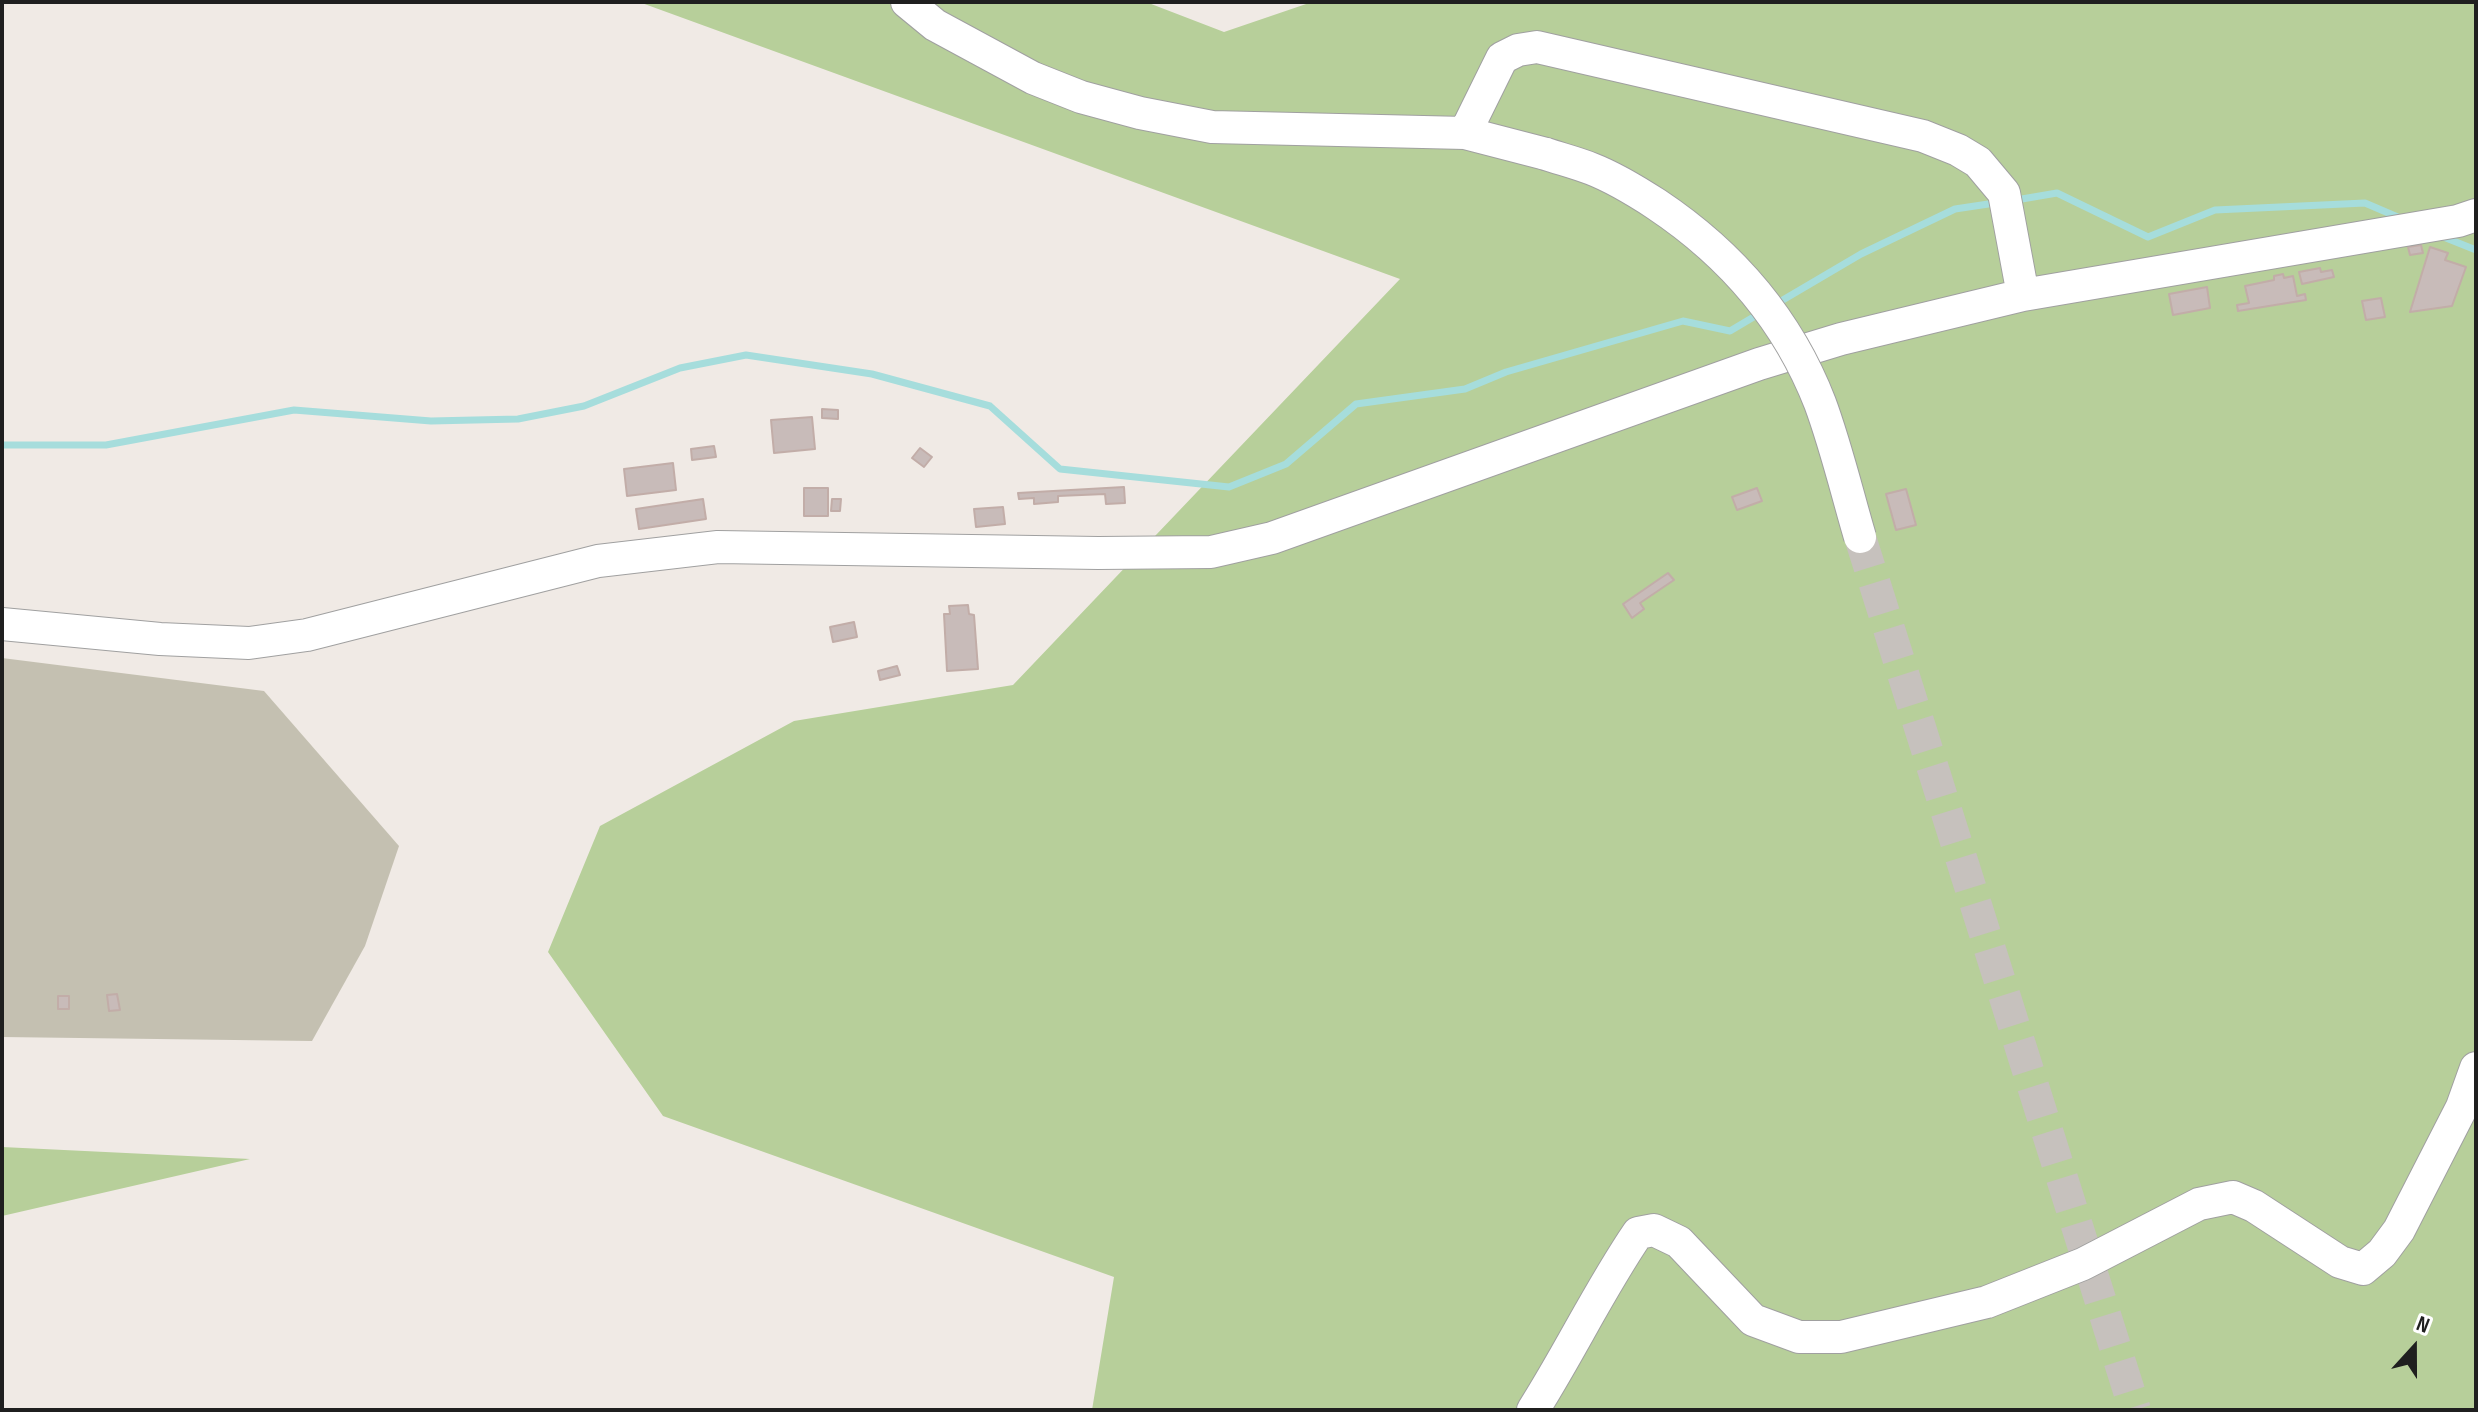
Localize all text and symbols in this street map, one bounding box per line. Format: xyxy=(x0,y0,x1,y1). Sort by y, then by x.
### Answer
north arrow xyxy=(2374,1308,2454,1388)
text: N xyxy=(2412,1310,2433,1340)

